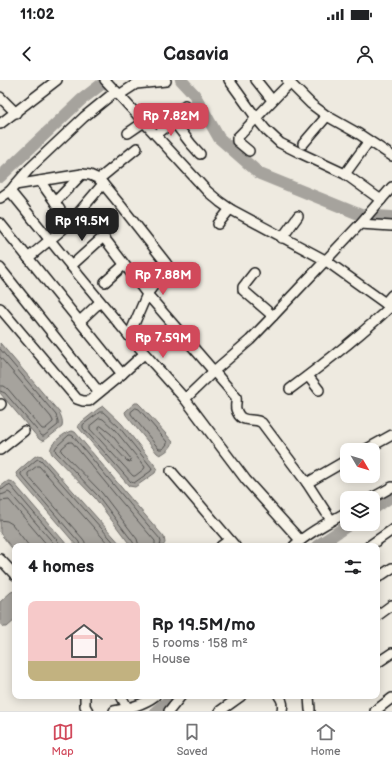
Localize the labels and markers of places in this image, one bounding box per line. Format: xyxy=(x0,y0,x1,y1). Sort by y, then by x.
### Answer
pin: Rp 7.82M xyxy=(130,103,212,137)
pin: Rp 19.5M xyxy=(41,208,123,242)
pin: Rp 7.88M xyxy=(122,262,204,296)
pin: Rp 7.59M xyxy=(122,325,204,359)

